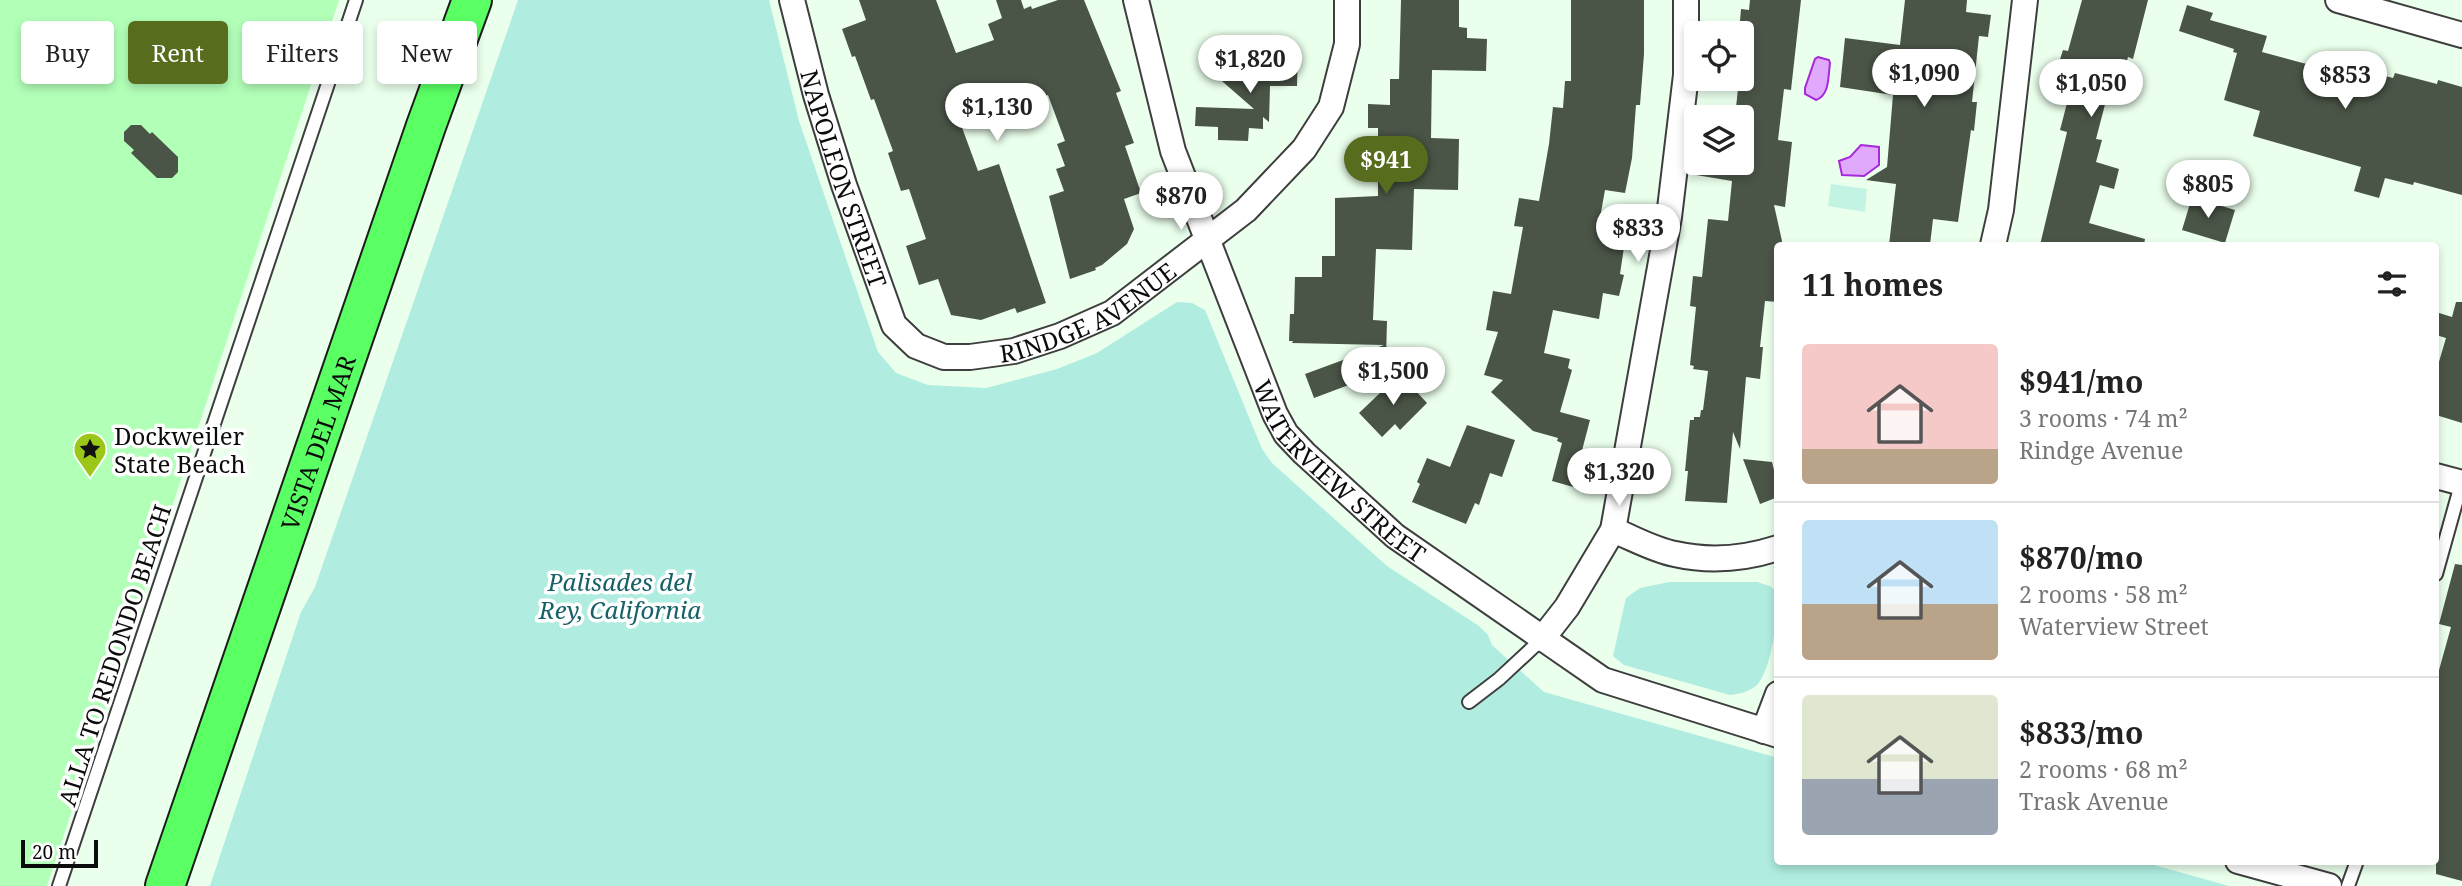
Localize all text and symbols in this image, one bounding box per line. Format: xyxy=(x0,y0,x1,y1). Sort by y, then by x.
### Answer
chip: Buy xyxy=(21,21,114,84)
chip: Rent xyxy=(128,21,228,84)
chip: Filters xyxy=(242,21,363,84)
chip: New xyxy=(377,21,477,84)
map controls xyxy=(1684,21,1754,175)
button: locate xyxy=(1684,21,1754,91)
pin: $1,820 xyxy=(1193,36,1307,95)
text: $1,820 xyxy=(1214,42,1286,74)
pin: $1,090 xyxy=(1867,50,1981,109)
pin: $853 xyxy=(2304,52,2386,111)
text: $1,090 xyxy=(1888,56,1960,88)
text: $853 xyxy=(2319,58,2371,90)
pin: $1,050 xyxy=(2034,60,2148,119)
street label: NAPOLEON STREET xyxy=(794,66,896,292)
text: $1,050 xyxy=(2055,66,2127,98)
pin: $1,130 xyxy=(940,83,1054,143)
text: $1,130 xyxy=(961,90,1033,122)
button: layers xyxy=(1684,105,1754,175)
pin: $941 xyxy=(1345,136,1427,196)
text: $941 xyxy=(1360,143,1412,175)
pin: $805 xyxy=(2167,160,2249,220)
text: $805 xyxy=(2182,167,2234,199)
pin: $870 xyxy=(1140,173,1222,232)
text: $870 xyxy=(1155,179,1207,211)
pin: $833 xyxy=(1597,204,1679,264)
text: $833 xyxy=(1612,211,1664,243)
street label: RINDGE AVENUE xyxy=(997,254,1182,369)
text: 11 homes xyxy=(1802,264,1943,305)
icon: filters xyxy=(2373,265,2411,303)
pin: $1,500 xyxy=(1336,348,1450,407)
street label: VISTA DEL MAR xyxy=(272,350,363,534)
text: $1,500 xyxy=(1357,354,1429,386)
text: $941/mo xyxy=(2019,361,2143,402)
icon: home xyxy=(1858,372,1942,456)
street label: WATERVIEW STREET xyxy=(1247,375,1433,569)
text: 3 rooms · 74 m² xyxy=(2019,402,2188,434)
place label: Dockweiler State Beach xyxy=(114,419,246,480)
place icon: Dockweiler State Beach xyxy=(71,430,109,479)
text: Rindge Avenue xyxy=(2019,434,2183,466)
pin: $1,320 xyxy=(1562,448,1676,508)
text: $1,320 xyxy=(1583,455,1655,487)
street label: ALLA TO REDONDO BEACH xyxy=(50,500,178,810)
text: $870/mo xyxy=(2019,537,2143,578)
icon: home xyxy=(1858,548,1942,632)
park label: Palisades del Rey, California xyxy=(538,565,701,626)
text: 2 rooms · 58 m² xyxy=(2019,578,2188,610)
text: Waterview Street xyxy=(2019,610,2209,642)
text: $833/mo xyxy=(2019,712,2143,753)
icon: home xyxy=(1858,723,1942,807)
text: 2 rooms · 68 m² xyxy=(2019,753,2188,785)
text: Trask Avenue xyxy=(2019,785,2168,817)
scale bar xyxy=(21,837,98,869)
text: 20 m xyxy=(32,839,76,865)

